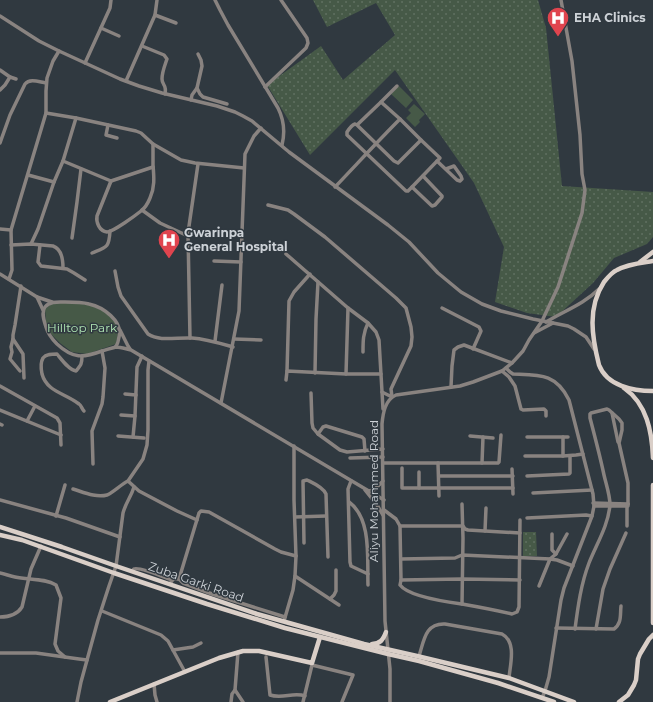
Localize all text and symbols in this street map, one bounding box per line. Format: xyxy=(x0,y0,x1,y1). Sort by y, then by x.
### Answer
hospital icon: EHA Clinics xyxy=(545,5,571,38)
place label: EHA Clinics xyxy=(574,10,646,25)
place label: Gwarinpa General Hospital xyxy=(184,225,288,254)
hospital icon: Gwarinpa General Hospital xyxy=(156,227,182,260)
park label: Hilltop Park xyxy=(47,320,118,335)
street label: Aliyu Mohammed Road xyxy=(366,420,381,562)
street label: Zuba Garki Road xyxy=(146,558,246,605)

